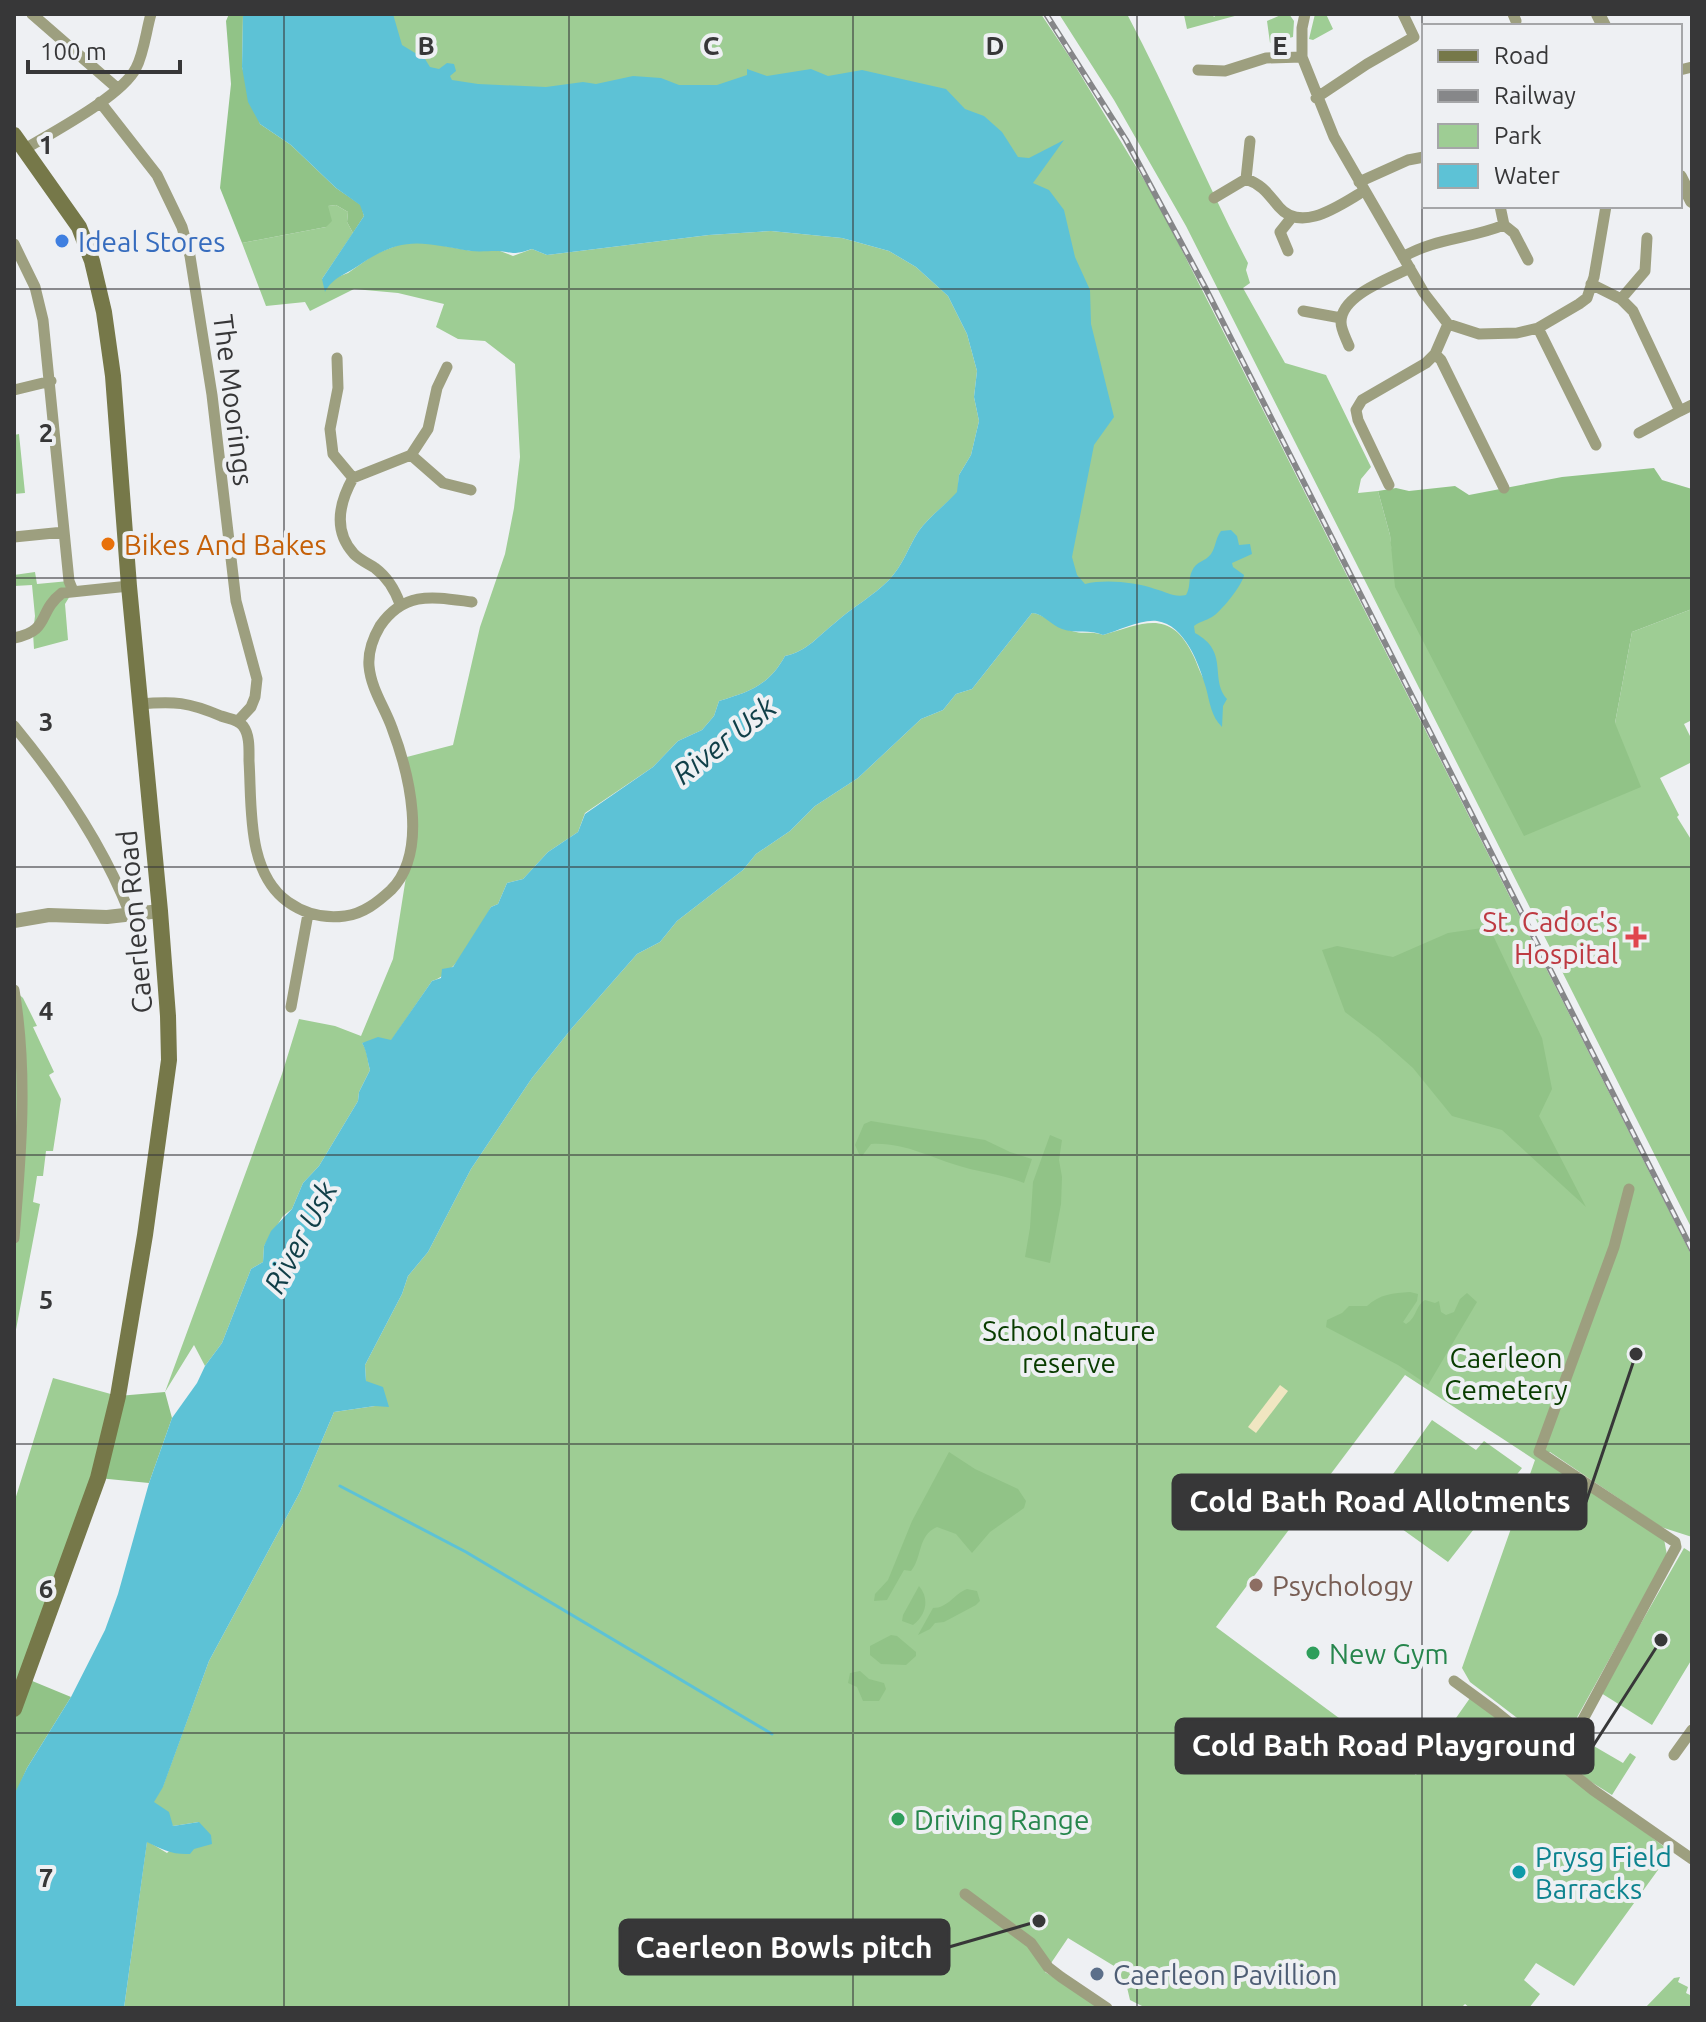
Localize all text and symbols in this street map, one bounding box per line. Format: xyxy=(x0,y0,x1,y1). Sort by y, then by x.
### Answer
scale bar xyxy=(28,24,180,74)
legend xyxy=(1422,24,1682,208)
text: B xyxy=(417,31,435,60)
text: C xyxy=(703,31,720,60)
text: D xyxy=(986,31,1004,60)
text: E xyxy=(1272,31,1288,60)
text: 100 m xyxy=(40,38,107,65)
text: Road xyxy=(1494,42,1549,69)
text: Railway xyxy=(1494,82,1576,109)
text: Park xyxy=(1494,122,1542,149)
text: 1 xyxy=(39,130,53,159)
text: Water xyxy=(1494,162,1560,189)
place label: Ideal Stores xyxy=(78,226,225,257)
marker: Ideal Stores xyxy=(53,232,71,250)
street label: The Moorings xyxy=(208,313,260,487)
text: 2 xyxy=(39,418,53,447)
place label: Bikes And Bakes xyxy=(124,529,327,560)
marker: Bikes And Bakes xyxy=(99,535,117,553)
water label: River Usk xyxy=(666,689,783,791)
text: 3 xyxy=(39,707,53,736)
street label: Caerleon Road xyxy=(111,829,157,1015)
place label: St. Cadoc's Hospital xyxy=(1482,906,1618,969)
marker: St. Cadoc's Hospital xyxy=(1625,926,1647,948)
text: 4 xyxy=(39,996,53,1025)
water label: River Usk xyxy=(256,1175,344,1299)
text: 5 xyxy=(39,1285,53,1314)
park label: School nature reserve xyxy=(982,1315,1156,1378)
park label: Caerleon Cemetery xyxy=(1444,1342,1568,1405)
callout: Cold Bath Road Allotments xyxy=(1173,1475,1586,1529)
text: Cold Bath Road Allotments xyxy=(1189,1484,1571,1518)
place label: Psychology xyxy=(1272,1570,1413,1601)
text: 6 xyxy=(39,1574,53,1603)
marker: Psychology xyxy=(1247,1576,1265,1594)
place label: New Gym xyxy=(1329,1638,1449,1669)
marker: New Gym xyxy=(1304,1644,1322,1662)
callout: Cold Bath Road Playground xyxy=(1176,1719,1593,1773)
text: Cold Bath Road Playground xyxy=(1192,1728,1576,1762)
place label: Driving Range xyxy=(914,1804,1089,1835)
marker: Driving Range xyxy=(889,1810,907,1828)
place label: Prysg Field Barracks xyxy=(1535,1841,1672,1904)
text: 7 xyxy=(39,1863,53,1892)
marker: Prysg Field Barracks xyxy=(1510,1863,1528,1881)
callout: Caerleon Bowls pitch xyxy=(620,1920,949,1974)
text: Caerleon Bowls pitch xyxy=(636,1930,932,1964)
place label: Caerleon Pavillion xyxy=(1113,1959,1337,1990)
marker: Caerleon Pavillion xyxy=(1088,1965,1106,1983)

